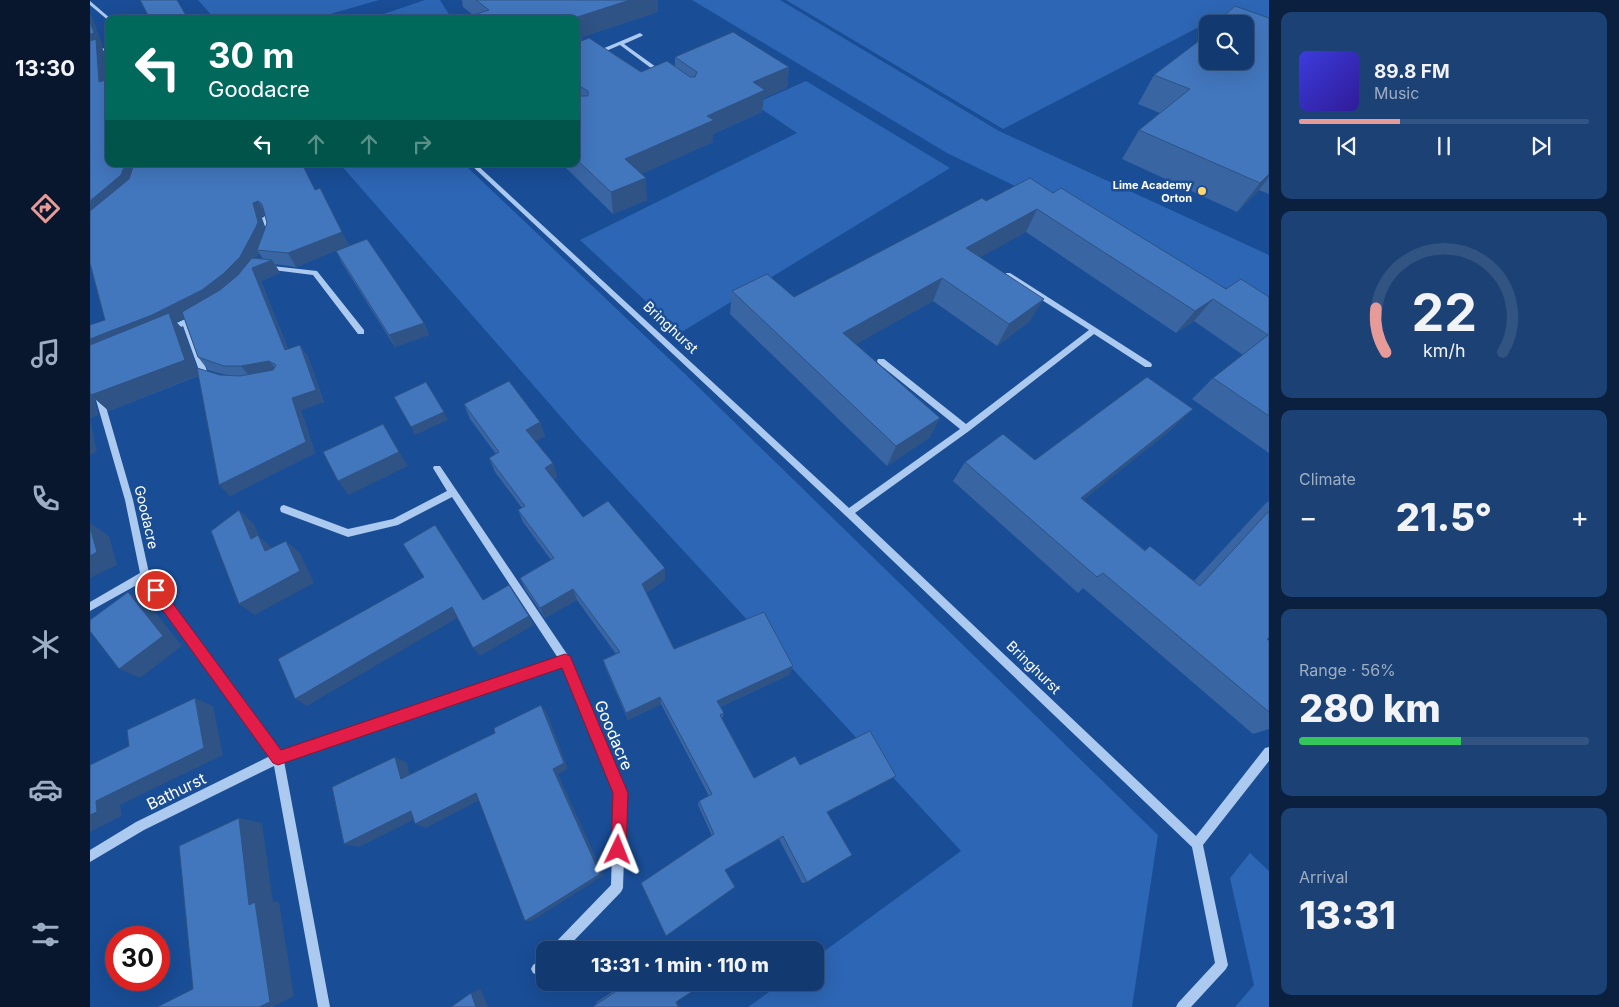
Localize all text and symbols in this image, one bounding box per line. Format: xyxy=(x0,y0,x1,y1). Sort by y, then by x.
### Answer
map controls xyxy=(1199,15,1254,70)
button: search xyxy=(1199,15,1254,70)
text: 30 m xyxy=(208,34,294,76)
icon: left xyxy=(125,35,190,100)
text: 13:30 xyxy=(15,55,75,81)
text: 89.8 FM xyxy=(1374,60,1450,83)
text: Goodacre xyxy=(208,76,310,102)
text: Music xyxy=(1374,83,1419,103)
icon: left xyxy=(249,130,277,158)
icon: ahead xyxy=(302,130,330,158)
icon: ahead xyxy=(355,130,383,158)
icon: right xyxy=(408,130,436,158)
icon: previous xyxy=(1333,132,1361,160)
icon: pause xyxy=(1430,132,1458,160)
icon: next xyxy=(1527,132,1555,160)
place label: Lime Academy Orton xyxy=(1113,178,1192,205)
marker: Lime Academy Orton xyxy=(1196,185,1208,197)
icon: directions xyxy=(28,191,63,226)
text: 22 xyxy=(1411,281,1477,344)
street label: Bringhurst xyxy=(640,297,702,357)
icon: music xyxy=(28,336,63,371)
text: km/h xyxy=(1423,340,1465,361)
text: Climate xyxy=(1299,469,1356,489)
icon: phone xyxy=(28,481,63,516)
street label: Goodacre xyxy=(131,483,163,551)
text: 21.5° xyxy=(1396,494,1492,540)
text: − xyxy=(1299,500,1318,534)
text: + xyxy=(1570,500,1589,534)
pin xyxy=(135,569,177,611)
icon: arrive xyxy=(142,576,170,604)
icon: climate xyxy=(28,627,63,662)
street label: Bringhurst xyxy=(1003,637,1065,697)
text: Range · 56% xyxy=(1299,660,1396,680)
text: 280 km xyxy=(1299,685,1441,731)
street label: Goodacre xyxy=(590,697,638,773)
street label: Bathurst xyxy=(143,768,209,814)
icon: car xyxy=(28,772,63,807)
position arrow xyxy=(591,823,643,875)
text: Arrival xyxy=(1299,867,1348,887)
text: 13:31 xyxy=(1299,892,1396,938)
icon: filters xyxy=(28,917,63,952)
speed limit sign: 30 xyxy=(105,926,170,991)
text: 13:31 · 1 min · 110 m xyxy=(591,954,769,977)

